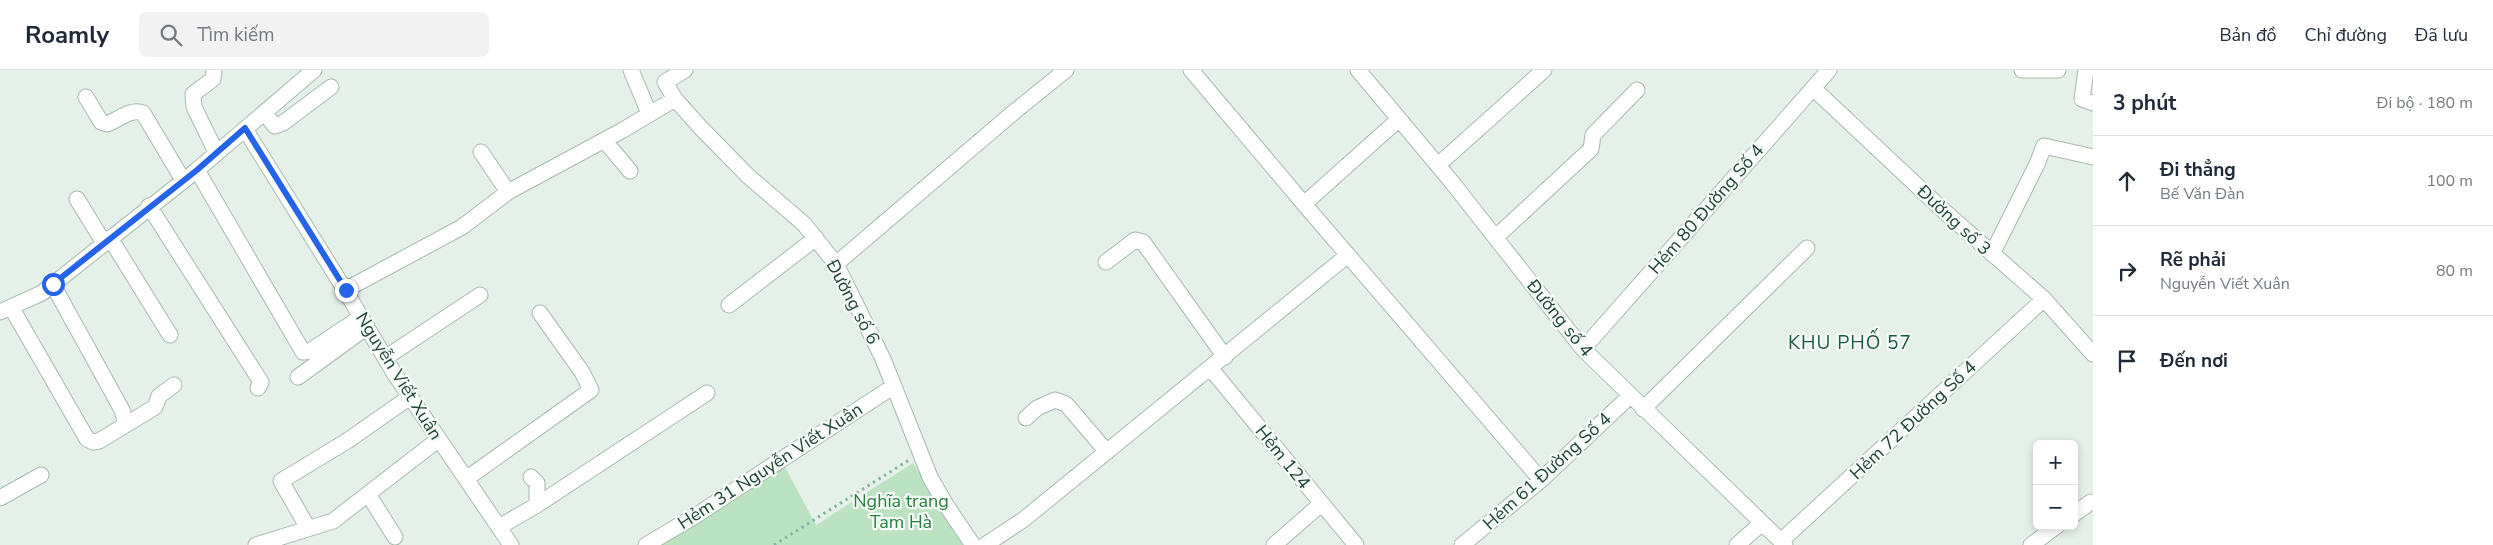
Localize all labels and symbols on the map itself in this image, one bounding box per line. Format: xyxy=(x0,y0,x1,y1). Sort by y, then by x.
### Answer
street label: Hẻm 80 Đường Số 4 xyxy=(1643,139,1769,279)
street label: Đường số 3 xyxy=(1911,179,1996,260)
street label: Đường số 6 xyxy=(820,254,885,349)
route start xyxy=(42,273,65,296)
street label: Đường số 4 xyxy=(1521,274,1599,362)
route end xyxy=(335,279,358,302)
street label: Nguyễn Viết Xuân xyxy=(350,308,448,444)
district label: KHU PHỐ 57 xyxy=(1788,328,1912,356)
street label: Hẻm 72 Đường Số 4 xyxy=(1845,355,1982,485)
street label: Hẻm 31 Nguyễn Viết Xuân xyxy=(673,397,867,535)
street label: Hẻm 61 Đường Số 4 xyxy=(1478,407,1616,535)
street label: Hẻm 124 xyxy=(1250,420,1316,494)
park label: Nghĩa trang Tam Hà xyxy=(853,489,949,534)

